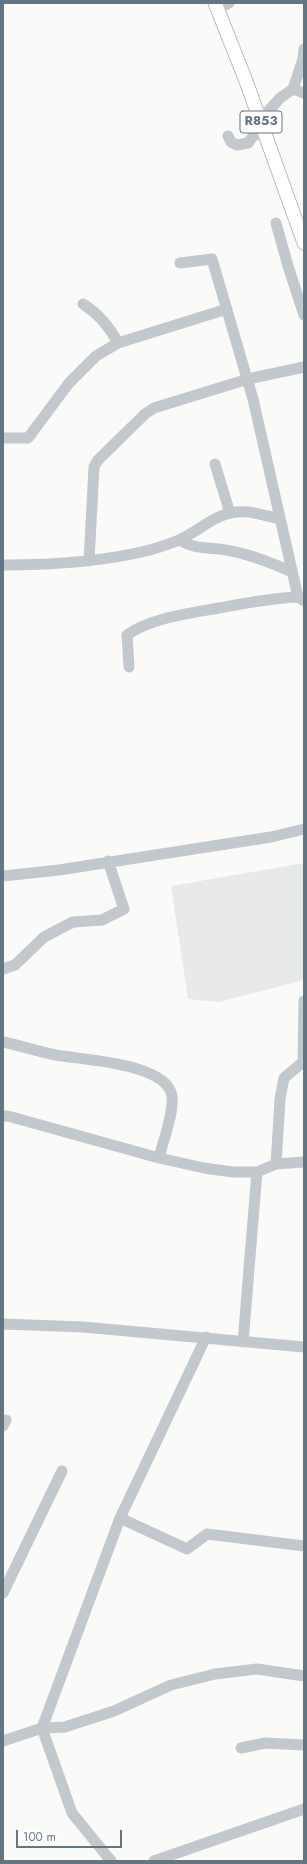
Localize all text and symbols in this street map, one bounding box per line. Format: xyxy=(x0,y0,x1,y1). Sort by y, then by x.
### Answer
road number: R853 xyxy=(240,111,282,133)
scale bar xyxy=(18,1822,124,1848)
text: 100 m xyxy=(23,1828,56,1846)

